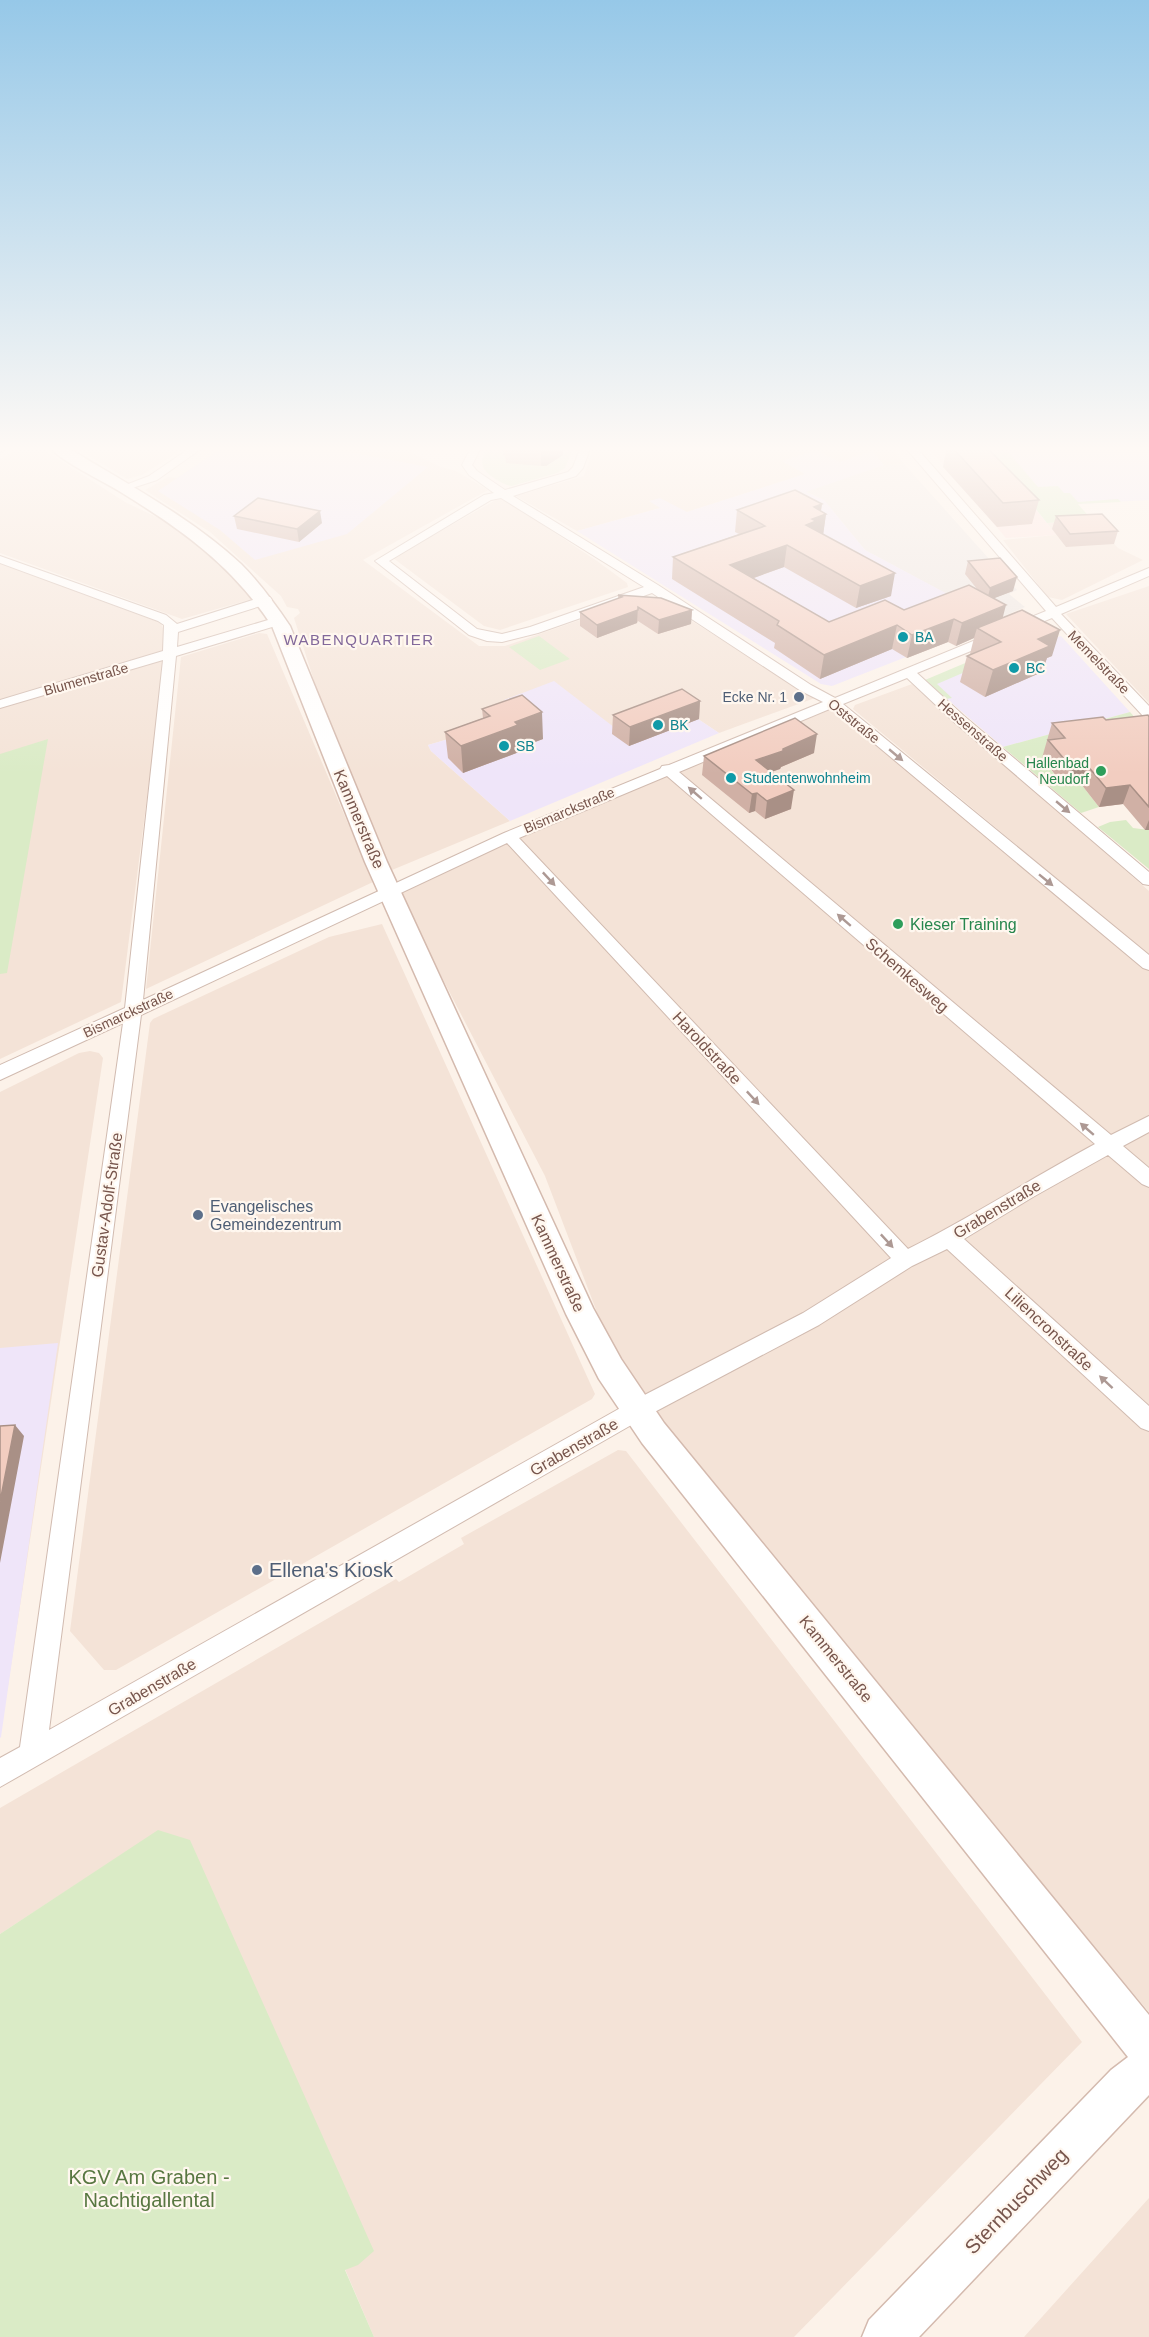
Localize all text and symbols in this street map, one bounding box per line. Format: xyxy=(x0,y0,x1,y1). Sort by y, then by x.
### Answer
street label: Memelstraße xyxy=(1065,627,1133,697)
place label: BA xyxy=(915,629,934,645)
marker: BA xyxy=(896,630,910,644)
district label: WABENQUARTIER xyxy=(283,631,435,648)
street label: Blumenstraße xyxy=(42,659,130,699)
place label: BC xyxy=(1026,660,1045,676)
marker: BC xyxy=(1007,661,1021,675)
place label: Ecke Nr. 1 xyxy=(722,689,787,705)
marker: Ecke Nr. 1 xyxy=(792,690,806,704)
street label: Oststraße xyxy=(825,695,883,747)
street label: Hessenstraße xyxy=(935,695,1011,765)
place label: BK xyxy=(670,717,689,733)
marker: BK xyxy=(651,718,665,732)
place label: SB xyxy=(516,738,535,754)
marker: SB xyxy=(497,739,511,753)
one-way arrow xyxy=(888,749,904,762)
place label: Hallenbad Neudorf xyxy=(1026,755,1089,787)
marker: Hallenbad Neudorf xyxy=(1094,764,1108,778)
street label: Kammerstraße xyxy=(331,767,388,871)
place label: Studentenwohnheim xyxy=(743,770,871,786)
marker: Studentenwohnheim xyxy=(724,771,738,785)
street label: Bismarckstraße xyxy=(521,784,617,836)
one-way arrow xyxy=(688,787,703,800)
one-way arrow xyxy=(1055,800,1070,813)
one-way arrow xyxy=(542,871,556,886)
one-way arrow xyxy=(1038,874,1054,887)
one-way arrow xyxy=(837,914,852,927)
place label: Kieser Training xyxy=(910,916,1017,933)
marker: Kieser Training xyxy=(891,917,905,931)
street label: Schemkesweg xyxy=(862,934,952,1016)
street label: Bismarckstraße xyxy=(81,985,176,1041)
street label: Haroldstraße xyxy=(669,1008,745,1088)
one-way arrow xyxy=(746,1091,760,1105)
one-way arrow xyxy=(1080,1123,1095,1136)
street label: Gustav-Adolf-Straße xyxy=(88,1132,126,1278)
street label: Grabenstraße xyxy=(950,1176,1044,1242)
place label: Evangelisches Gemeindezentrum xyxy=(210,1198,342,1233)
marker: Evangelisches Gemeindezentrum xyxy=(191,1208,205,1222)
street label: Kammerstraße xyxy=(528,1211,588,1315)
one-way arrow xyxy=(879,1233,893,1247)
street label: Liliencronstraße xyxy=(1002,1284,1096,1374)
one-way arrow xyxy=(1099,1376,1114,1389)
street label: Grabenstraße xyxy=(527,1415,621,1479)
place label: Ellena's Kiosk xyxy=(269,1559,394,1581)
marker: Ellena's Kiosk xyxy=(250,1563,264,1577)
street label: Kammerstraße xyxy=(796,1613,876,1706)
street label: Grabenstraße xyxy=(105,1655,199,1719)
street label: Sternbuschweg xyxy=(960,2144,1072,2258)
park label: KGV Am Graben - Nachtigallental xyxy=(68,2166,230,2211)

